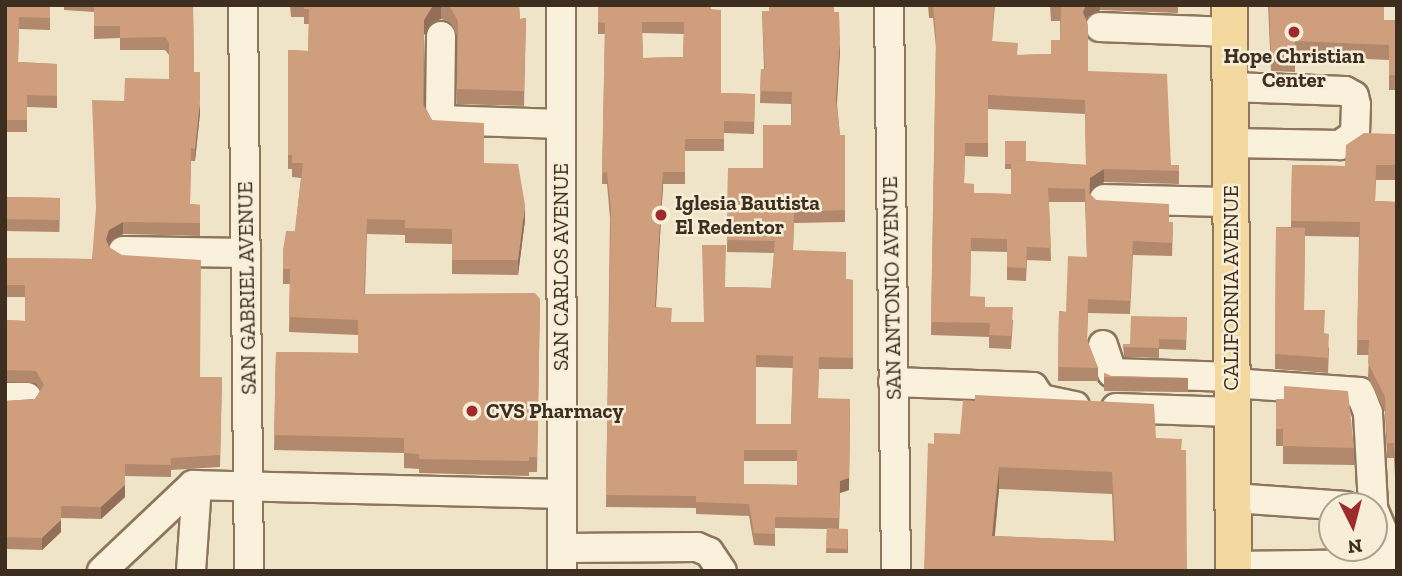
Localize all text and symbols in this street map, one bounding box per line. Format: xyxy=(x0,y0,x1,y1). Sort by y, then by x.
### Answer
marker: Hope Christian Center xyxy=(1286,24,1302,40)
place label: Hope Christian Center xyxy=(1223,43,1365,93)
street label: SAN CARLOS AVENUE xyxy=(548,163,574,371)
street label: SAN ANTONIO AVENUE xyxy=(877,175,907,401)
street label: SAN GABRIEL AVENUE xyxy=(233,180,261,396)
street label: CALIFORNIA AVENUE xyxy=(1218,185,1244,391)
place label: Iglesia Bautista El Redentor xyxy=(675,190,820,240)
marker: Iglesia Bautista El Redentor xyxy=(653,207,669,223)
place label: CVS Pharmacy xyxy=(486,398,624,424)
marker: CVS Pharmacy xyxy=(464,403,480,419)
north arrow xyxy=(1318,492,1388,562)
text: N xyxy=(1347,534,1363,559)

